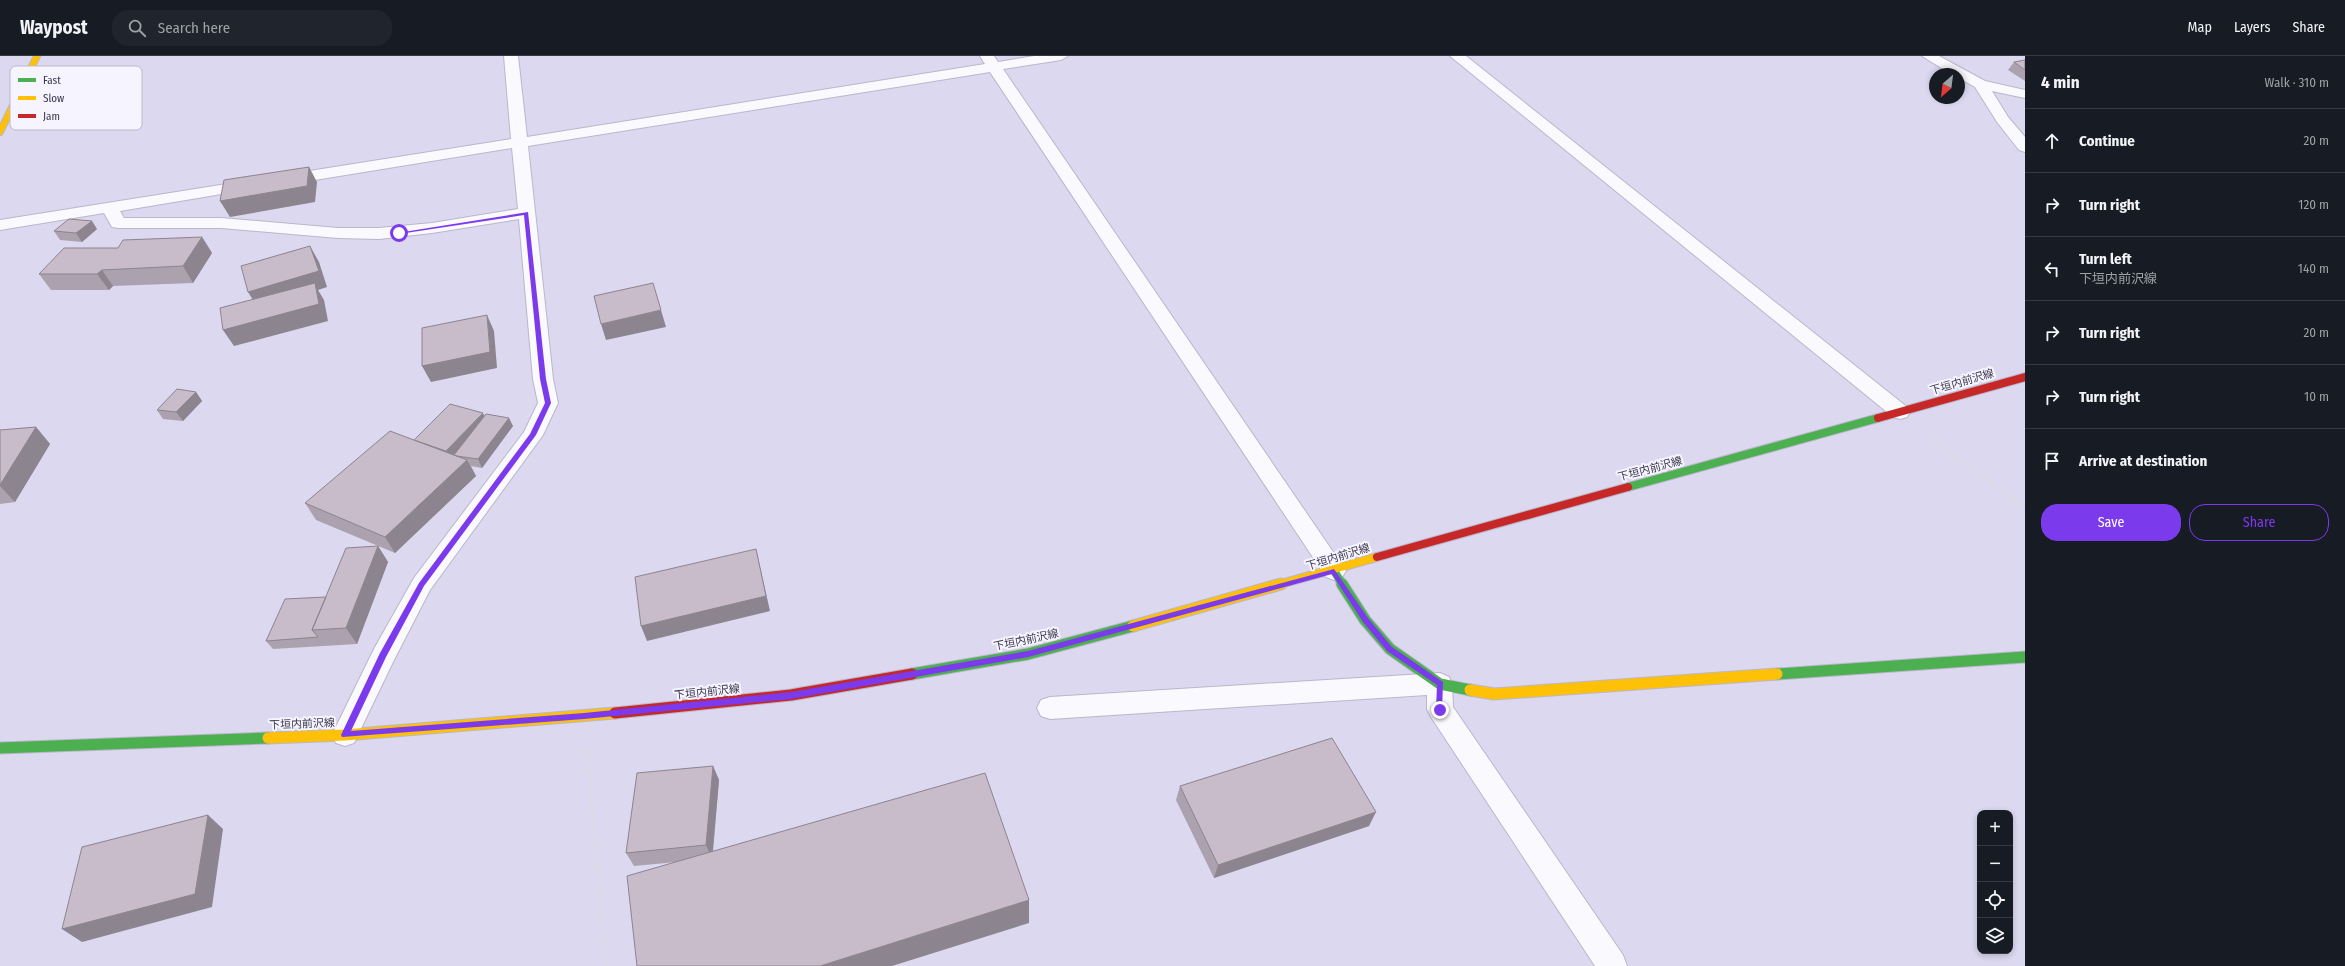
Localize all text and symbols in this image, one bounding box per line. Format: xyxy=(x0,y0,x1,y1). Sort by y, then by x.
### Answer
search box xyxy=(112,10,392,46)
text: Waypost xyxy=(20,16,88,39)
icon: search xyxy=(126,17,148,39)
text: Search here xyxy=(158,19,230,37)
text: Map xyxy=(2188,19,2212,36)
text: Layers xyxy=(2234,19,2270,36)
text: Share xyxy=(2292,19,2325,36)
legend xyxy=(10,66,142,130)
north arrow xyxy=(1929,68,1965,104)
text: 4 min xyxy=(2041,72,2080,93)
text: Fast xyxy=(43,74,61,87)
text: Walk · 310 m xyxy=(2265,75,2329,90)
text: Slow xyxy=(43,92,64,105)
text: Jam xyxy=(43,110,60,123)
icon: ahead xyxy=(2041,130,2063,152)
text: Continue xyxy=(2079,132,2135,150)
text: 20 m xyxy=(2303,133,2329,148)
icon: right xyxy=(2041,194,2063,216)
text: Turn right xyxy=(2079,196,2140,214)
text: 120 m xyxy=(2298,197,2329,212)
route start xyxy=(390,224,408,242)
text: Turn left xyxy=(2079,250,2132,268)
icon: left xyxy=(2041,258,2063,280)
text: 140 m xyxy=(2298,261,2329,276)
text: 下垣内前沢線 xyxy=(2079,271,2157,286)
icon: right xyxy=(2041,322,2063,344)
text: Turn right xyxy=(2079,324,2140,342)
text: 20 m xyxy=(2303,325,2329,340)
street label: 下垣内前沢線 xyxy=(1928,367,1996,397)
icon: right xyxy=(2041,386,2063,408)
text: Turn right xyxy=(2079,388,2140,406)
text: 10 m xyxy=(2304,389,2329,404)
icon: arrive xyxy=(2041,450,2063,472)
text: Arrive at destination xyxy=(2079,452,2207,470)
street label: 下垣内前沢線 xyxy=(1616,454,1684,484)
button: Save xyxy=(2041,504,2181,541)
button: Share xyxy=(2189,504,2329,541)
street label: 下垣内前沢線 xyxy=(1305,541,1371,573)
street label: 下垣内前沢線 xyxy=(992,627,1060,653)
street label: 下垣内前沢線 xyxy=(674,682,740,702)
route end xyxy=(1431,701,1449,719)
street label: 下垣内前沢線 xyxy=(269,716,335,732)
map controls xyxy=(1977,810,2013,954)
button: + xyxy=(1977,810,2013,846)
button: − xyxy=(1977,846,2013,882)
button: locate xyxy=(1977,882,2013,918)
button: layers xyxy=(1977,918,2013,954)

